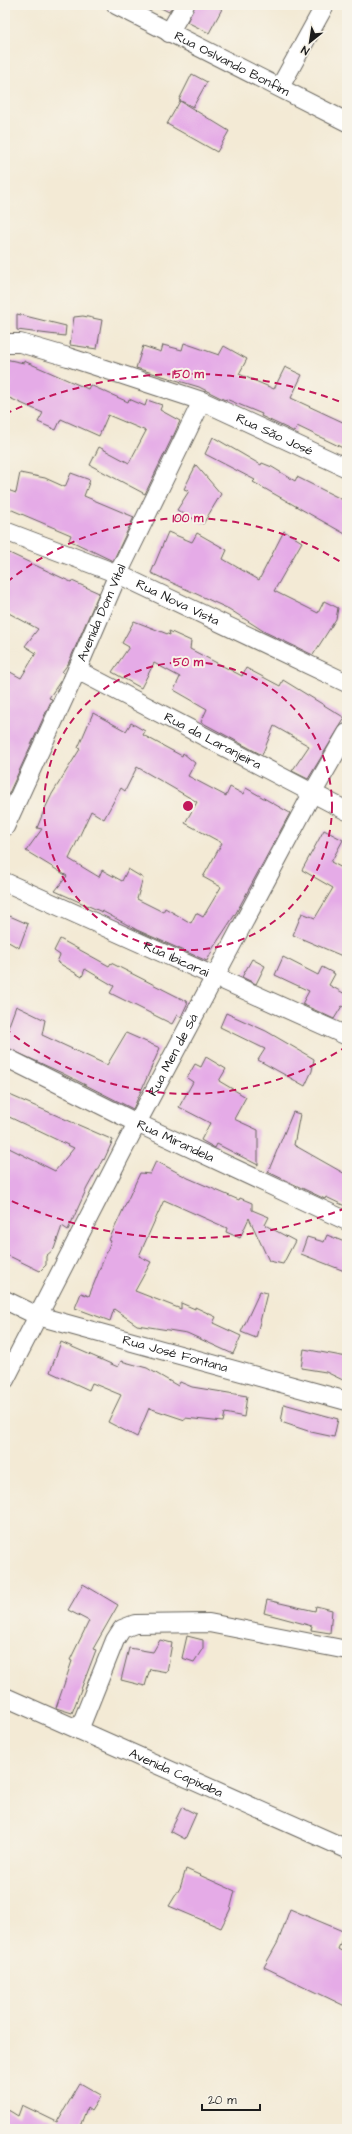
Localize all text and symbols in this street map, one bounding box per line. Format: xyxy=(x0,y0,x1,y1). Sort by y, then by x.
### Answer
north arrow xyxy=(290,22,330,62)
street label: Rua Oslvando Bonfim xyxy=(171,27,293,101)
text: N xyxy=(298,42,312,58)
text: 150 m xyxy=(172,366,205,383)
street label: Rua São José xyxy=(233,409,316,460)
text: 100 m xyxy=(173,510,204,527)
street label: Avenida Dom Vital xyxy=(73,561,130,664)
street label: Rua Nova Vista xyxy=(133,575,223,630)
text: 50 m xyxy=(173,654,204,671)
street label: Rua da Laranjeira xyxy=(161,708,265,774)
centre of rings xyxy=(181,799,195,813)
street label: Rua Ibicarai xyxy=(141,937,212,982)
street label: Rua Men de Sá xyxy=(144,1010,203,1099)
street label: Rua Mirandela xyxy=(134,1115,217,1167)
street label: Rua José Fontana xyxy=(120,1331,230,1377)
street label: Avenida Capixaba xyxy=(126,1744,226,1802)
scale bar xyxy=(202,2086,260,2112)
text: 20 m xyxy=(208,2092,237,2109)

